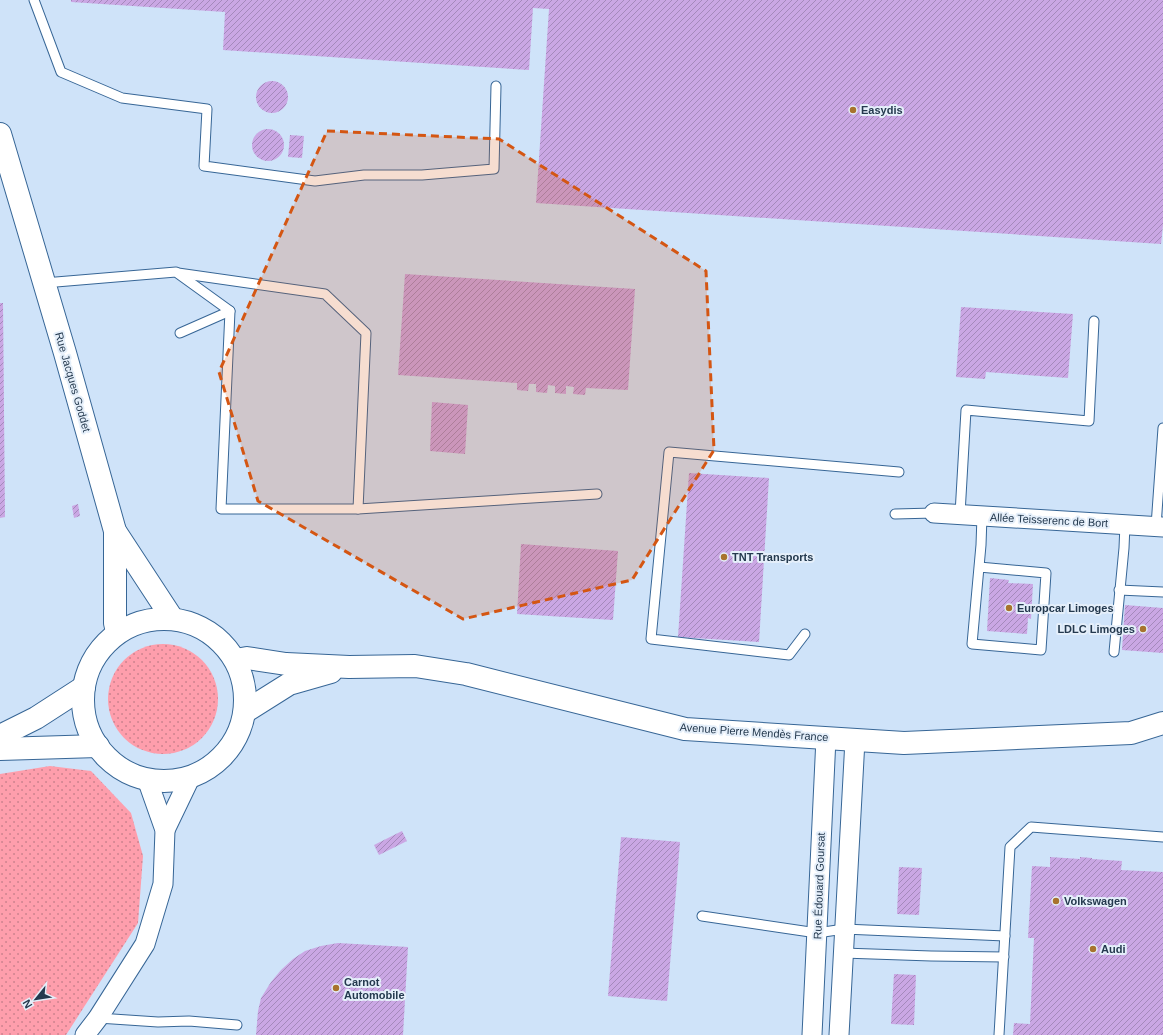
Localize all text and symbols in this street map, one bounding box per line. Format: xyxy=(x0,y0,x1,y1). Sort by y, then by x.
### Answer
place label: Easydis xyxy=(861,104,903,116)
marker: Easydis xyxy=(848,105,858,115)
street label: Rue Jacques Goddet xyxy=(53,331,93,433)
street label: Allée Teisserenc de Bort xyxy=(990,511,1108,529)
place label: TNT Transports xyxy=(732,551,813,563)
marker: TNT Transports xyxy=(719,552,729,562)
place label: Europcar Limoges xyxy=(1017,602,1114,614)
marker: Europcar Limoges xyxy=(1004,603,1014,613)
place label: LDLC Limoges xyxy=(1057,623,1135,635)
marker: LDLC Limoges xyxy=(1138,624,1148,634)
street label: Avenue Pierre Mendès France xyxy=(679,721,829,743)
street label: Rue Édouard Goursat xyxy=(811,832,827,940)
place label: Volkswagen xyxy=(1064,895,1127,907)
marker: Volkswagen xyxy=(1051,896,1061,906)
place label: Audi xyxy=(1101,943,1125,955)
marker: Audi xyxy=(1088,944,1098,954)
place label: Carnot Automobile xyxy=(344,976,405,1001)
north arrow xyxy=(16,979,56,1019)
marker: Carnot Automobile xyxy=(331,983,341,993)
text: N xyxy=(20,998,35,1010)

